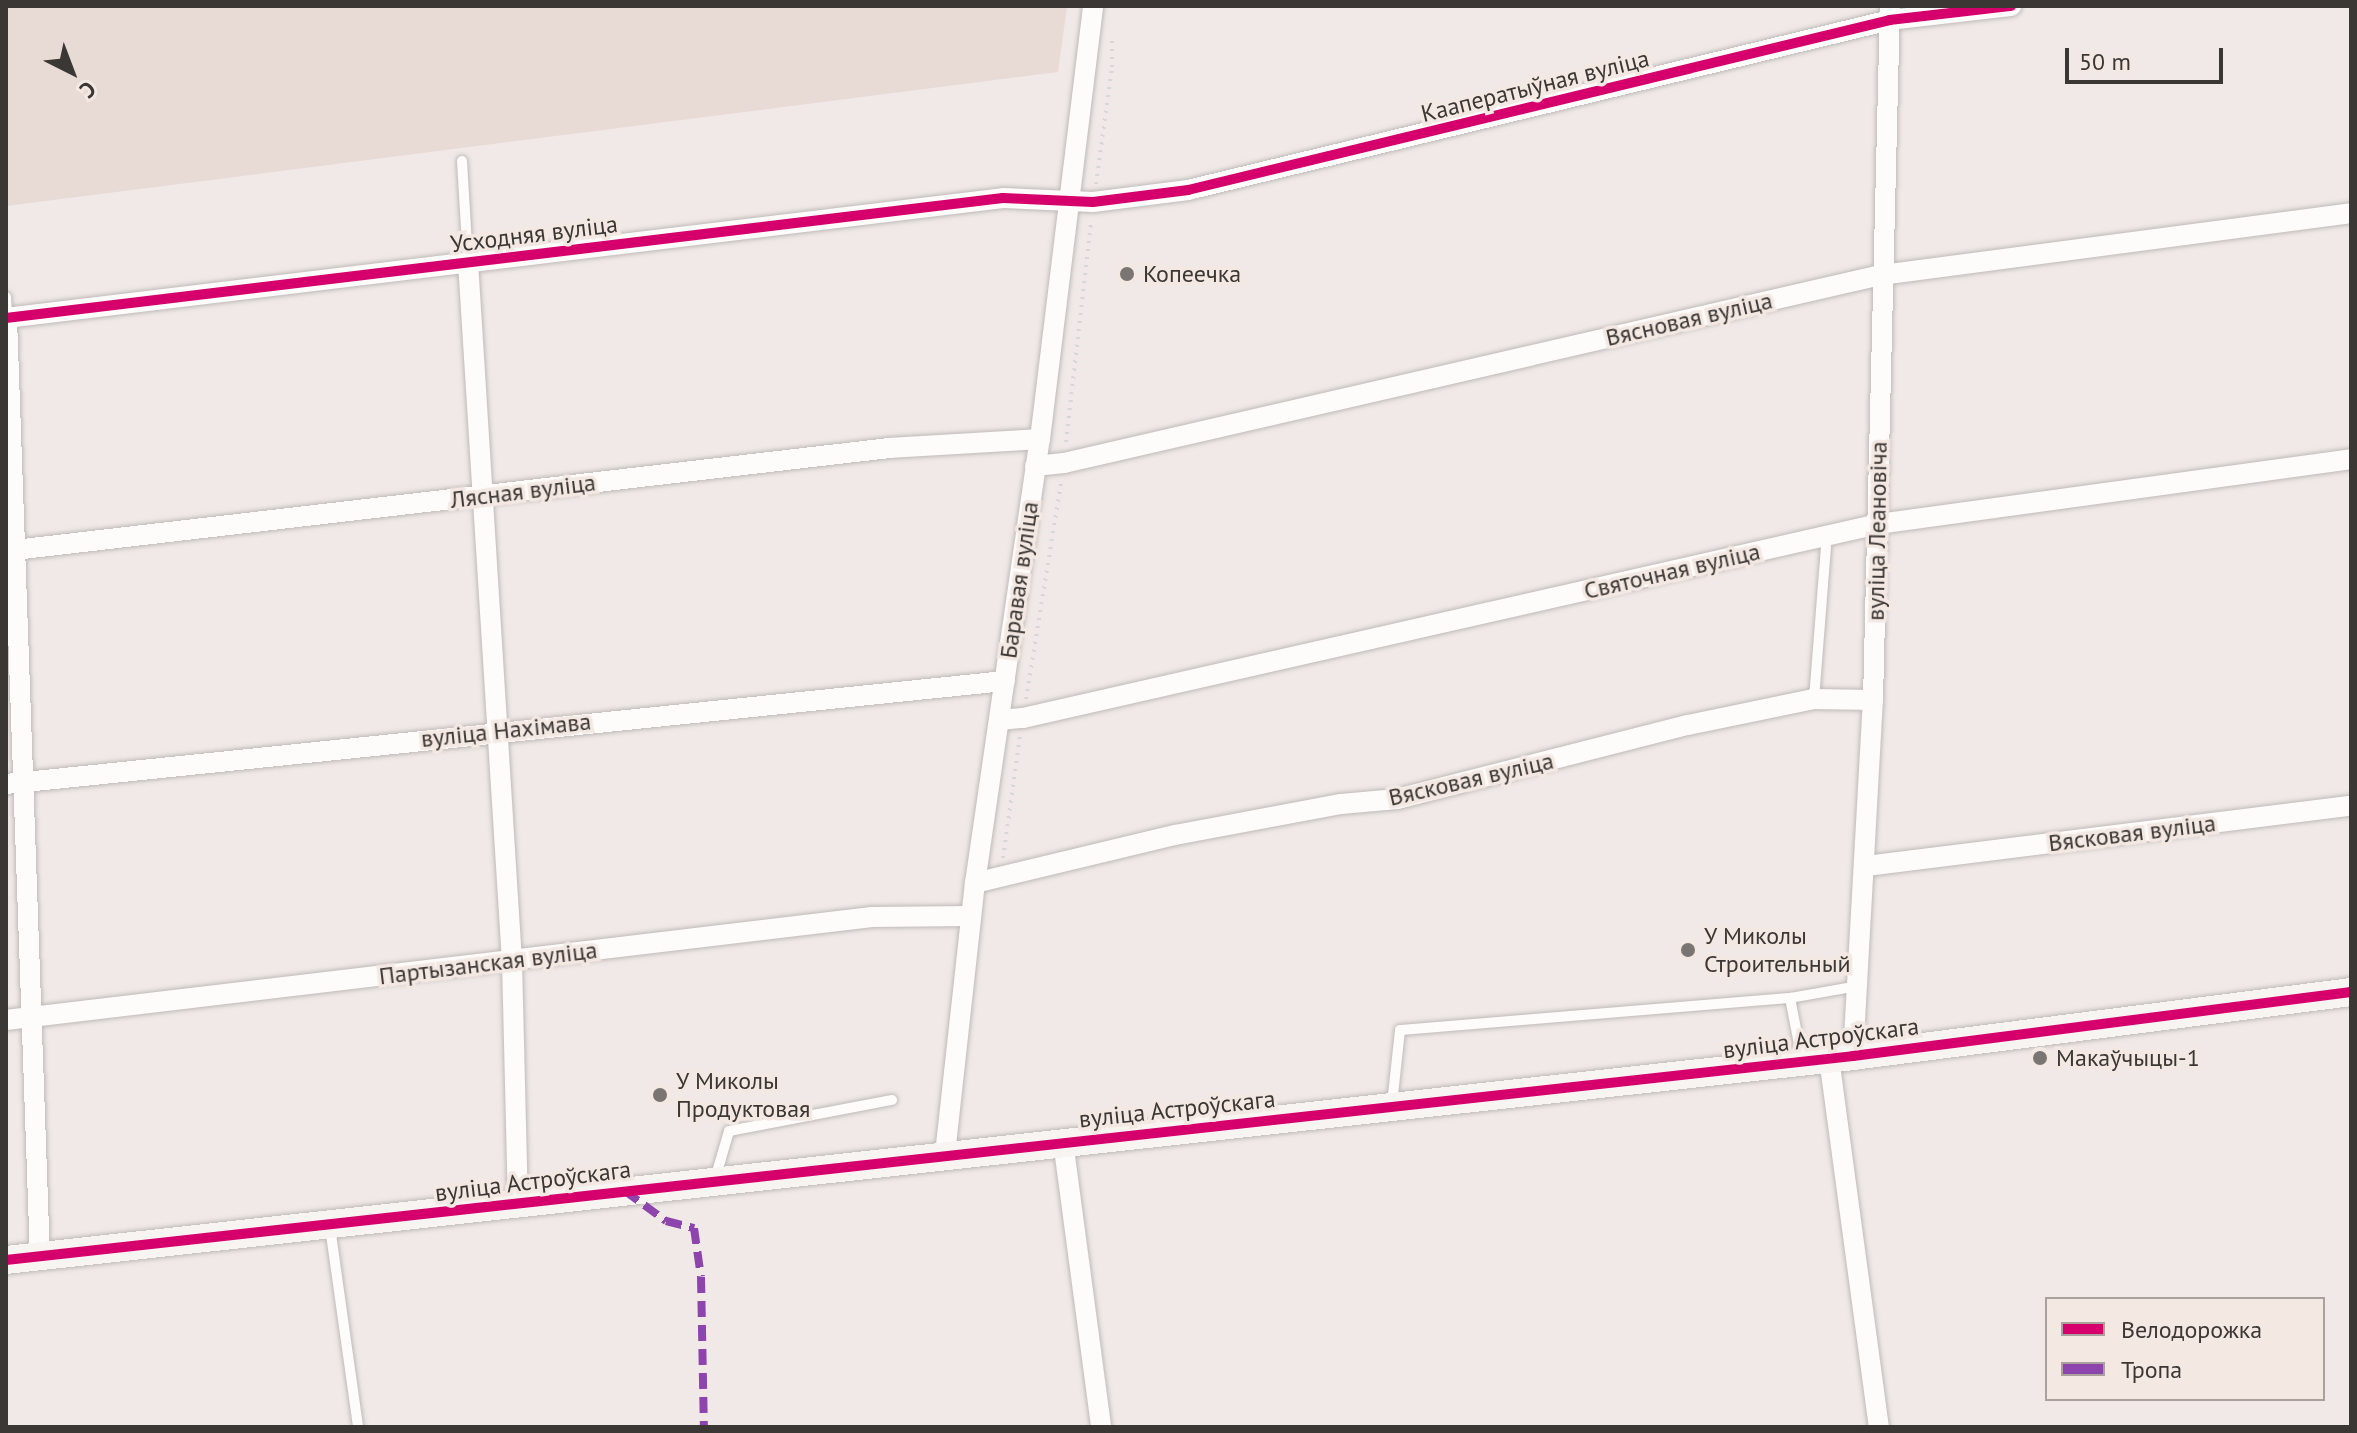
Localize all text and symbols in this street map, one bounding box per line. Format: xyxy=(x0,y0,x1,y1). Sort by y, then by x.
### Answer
north arrow xyxy=(32,32,112,112)
scale bar xyxy=(2069,32,2227,82)
street label: Кааператыўная вуліца xyxy=(1418,44,1652,128)
text: 50 m xyxy=(2079,46,2131,77)
text: С xyxy=(74,75,102,104)
street label: Усходняя вуліца xyxy=(449,209,619,259)
place label: Копеечка xyxy=(1143,260,1241,288)
marker: Копеечка xyxy=(1118,265,1136,283)
street label: Вясновая вуліца xyxy=(1603,286,1775,352)
street label: вуліца Леановіча xyxy=(1861,441,1893,621)
street label: Лясная вуліца xyxy=(449,468,597,514)
street label: Баравая вуліца xyxy=(994,500,1044,660)
street label: Святочная вуліца xyxy=(1581,537,1763,605)
street label: вуліца Нахімава xyxy=(420,707,592,753)
street label: Вясковая вуліца xyxy=(1386,746,1556,812)
street label: Вясковая вуліца xyxy=(2047,808,2217,858)
place label: У Миколы Строительный xyxy=(1704,922,1851,978)
street label: Партызанская вуліца xyxy=(377,935,599,991)
marker: У Миколы Строительный xyxy=(1679,941,1697,959)
street label: вуліца Астроўскага xyxy=(1721,1012,1921,1064)
place label: Макаўчыцы-1 xyxy=(2056,1044,2200,1072)
marker: Макаўчыцы-1 xyxy=(2031,1049,2049,1067)
place label: У Миколы Продуктовая xyxy=(676,1067,810,1123)
street label: вуліца Астроўскага xyxy=(1077,1084,1277,1134)
marker: У Миколы Продуктовая xyxy=(651,1086,669,1104)
street label: вуліца Астроўскага xyxy=(433,1155,633,1207)
legend xyxy=(2045,1297,2325,1401)
text: Велодорожка xyxy=(2121,1314,2262,1345)
text: Тропа xyxy=(2121,1354,2182,1385)

